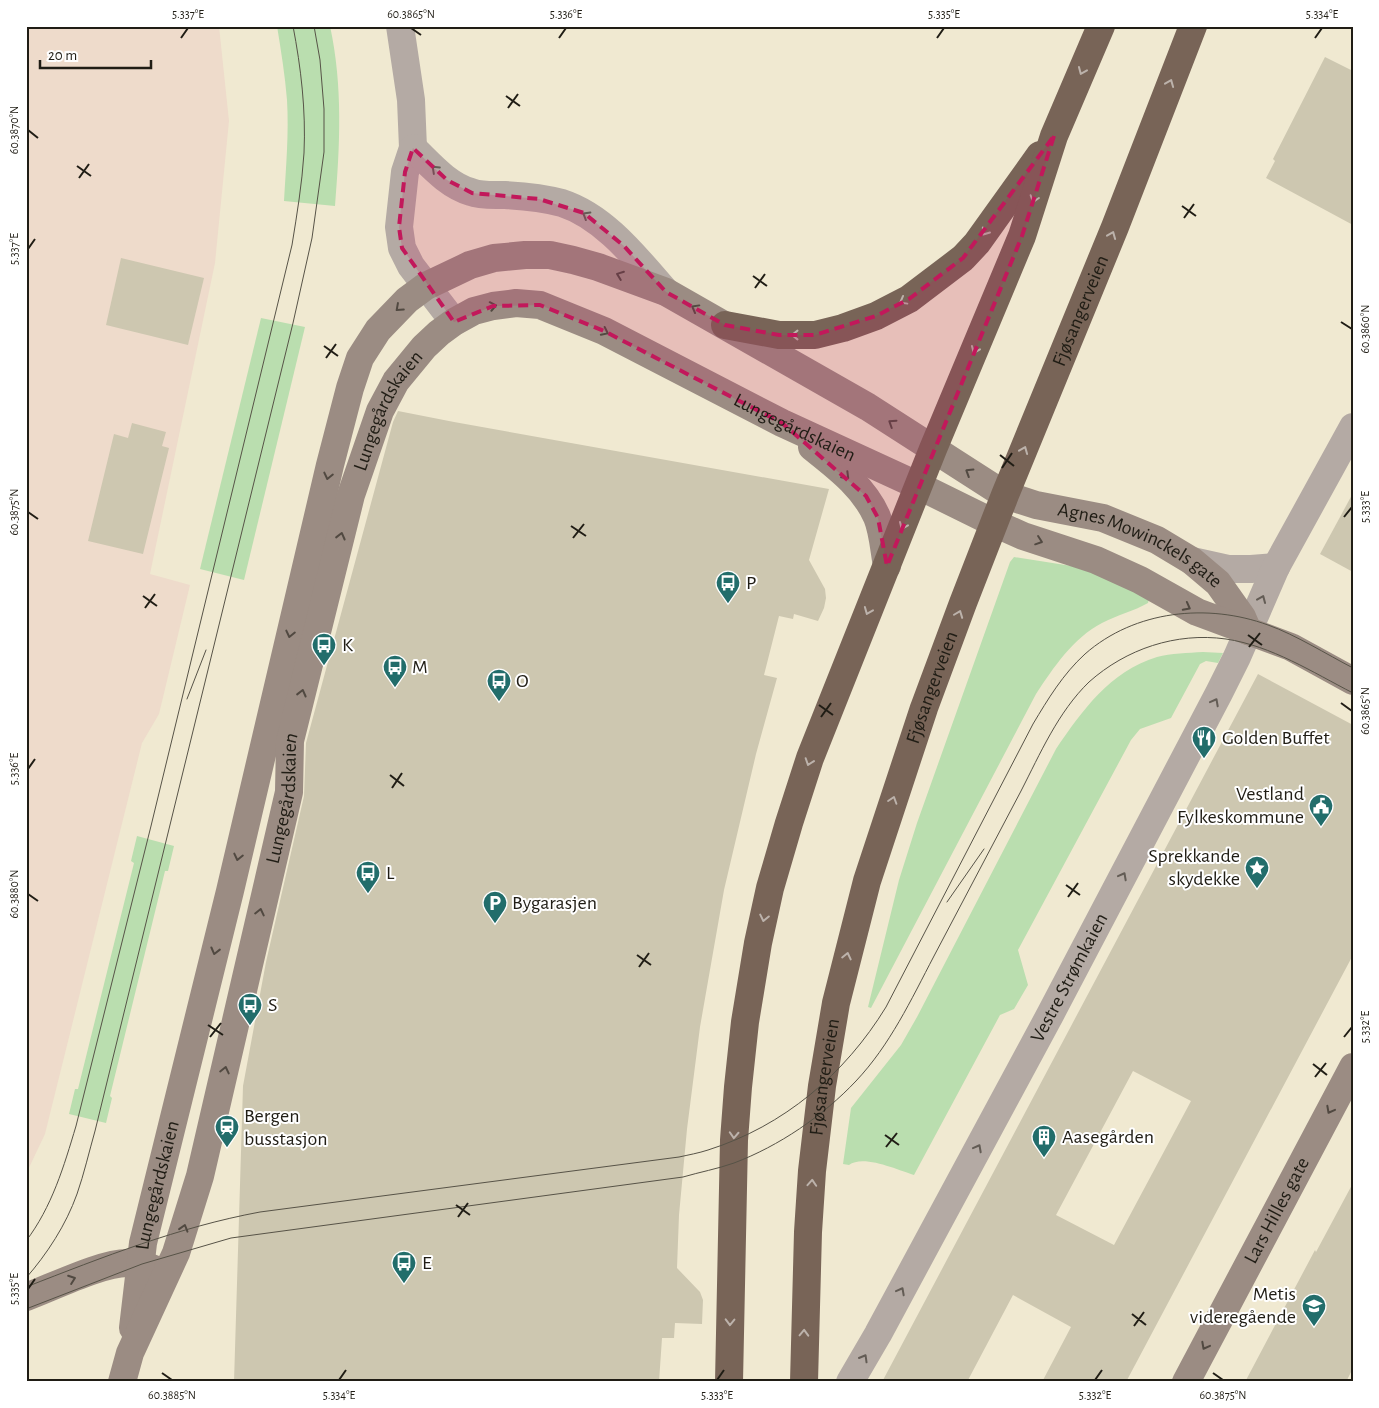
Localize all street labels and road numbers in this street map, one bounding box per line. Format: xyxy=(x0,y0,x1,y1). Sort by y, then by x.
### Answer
street label: Fjøsangerveien xyxy=(1049,252,1112,369)
street label: Lungegårdskaien xyxy=(350,347,427,473)
street label: Lungegårdskaien xyxy=(730,390,859,465)
street label: Agnes Mowinckels gate xyxy=(1056,499,1226,592)
street label: Fjøsangerveien xyxy=(903,628,962,746)
street label: Lungegårdskaien xyxy=(263,731,302,866)
street label: Vestre Strømkaien xyxy=(1027,910,1112,1046)
street label: Fjøsangerveien xyxy=(806,1017,843,1137)
street label: Lungegårdskaien xyxy=(132,1119,183,1251)
street label: Lars Hilles gate xyxy=(1241,1154,1313,1267)

